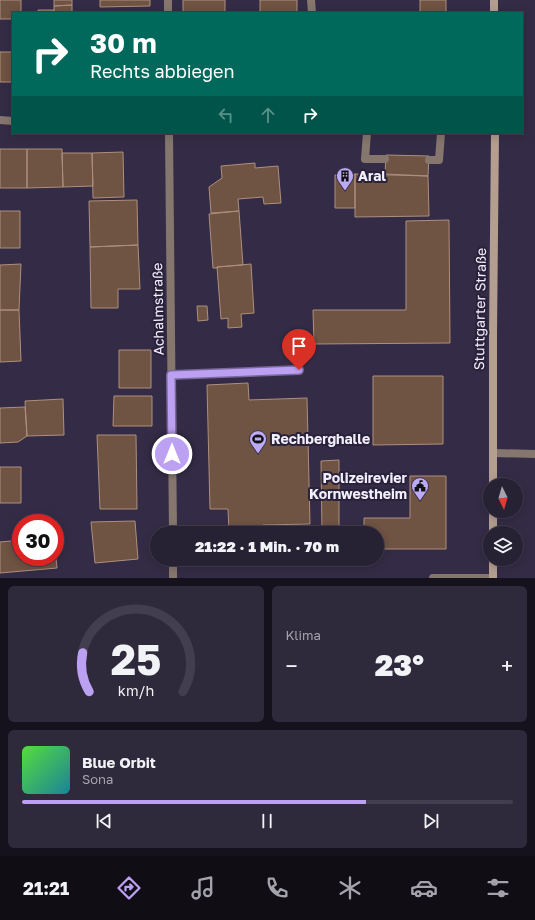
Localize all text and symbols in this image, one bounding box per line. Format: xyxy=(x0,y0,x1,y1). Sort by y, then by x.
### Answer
text: 30 m xyxy=(90,26,157,59)
icon: right xyxy=(24,28,76,80)
text: Rechts abbiegen xyxy=(90,60,235,82)
icon: left xyxy=(215,104,237,126)
icon: ahead xyxy=(257,104,279,126)
icon: right xyxy=(299,104,321,126)
building icon: Aral xyxy=(335,166,355,191)
place label: Aral xyxy=(358,167,386,184)
street label: Stuttgarter Straße xyxy=(470,248,489,370)
street label: Achalmstraße xyxy=(148,262,167,356)
pin xyxy=(282,329,316,370)
icon: arrive xyxy=(288,335,310,357)
sports icon: Rechberghalle xyxy=(248,429,268,454)
place label: Rechberghalle xyxy=(271,430,370,447)
position arrow xyxy=(151,433,193,475)
place label: Polizeirevier Kornwestheim xyxy=(309,469,408,502)
public building icon: Polizeirevier Kornwestheim xyxy=(410,476,430,501)
north arrow xyxy=(483,478,523,518)
map controls xyxy=(483,478,523,566)
speed limit sign: 30 xyxy=(12,514,64,566)
button: layers xyxy=(483,526,523,566)
text: 21:22 · 1 Min. · 70 m xyxy=(195,537,339,555)
text: Klima xyxy=(286,627,321,643)
text: 25 xyxy=(110,634,161,684)
text: 23° xyxy=(375,647,424,683)
text: − xyxy=(286,652,298,679)
text: + xyxy=(501,652,513,679)
text: km/h xyxy=(118,682,154,699)
text: Blue Orbit xyxy=(82,753,156,771)
text: Sona xyxy=(82,771,113,787)
icon: previous xyxy=(93,810,115,832)
icon: pause xyxy=(256,810,278,832)
icon: next xyxy=(420,810,442,832)
icon: directions xyxy=(115,874,143,902)
icon: music xyxy=(189,874,217,902)
icon: phone xyxy=(263,874,291,902)
icon: climate xyxy=(336,874,364,902)
icon: car xyxy=(410,874,438,902)
icon: filters xyxy=(484,874,512,902)
text: 21:21 xyxy=(23,877,69,899)

